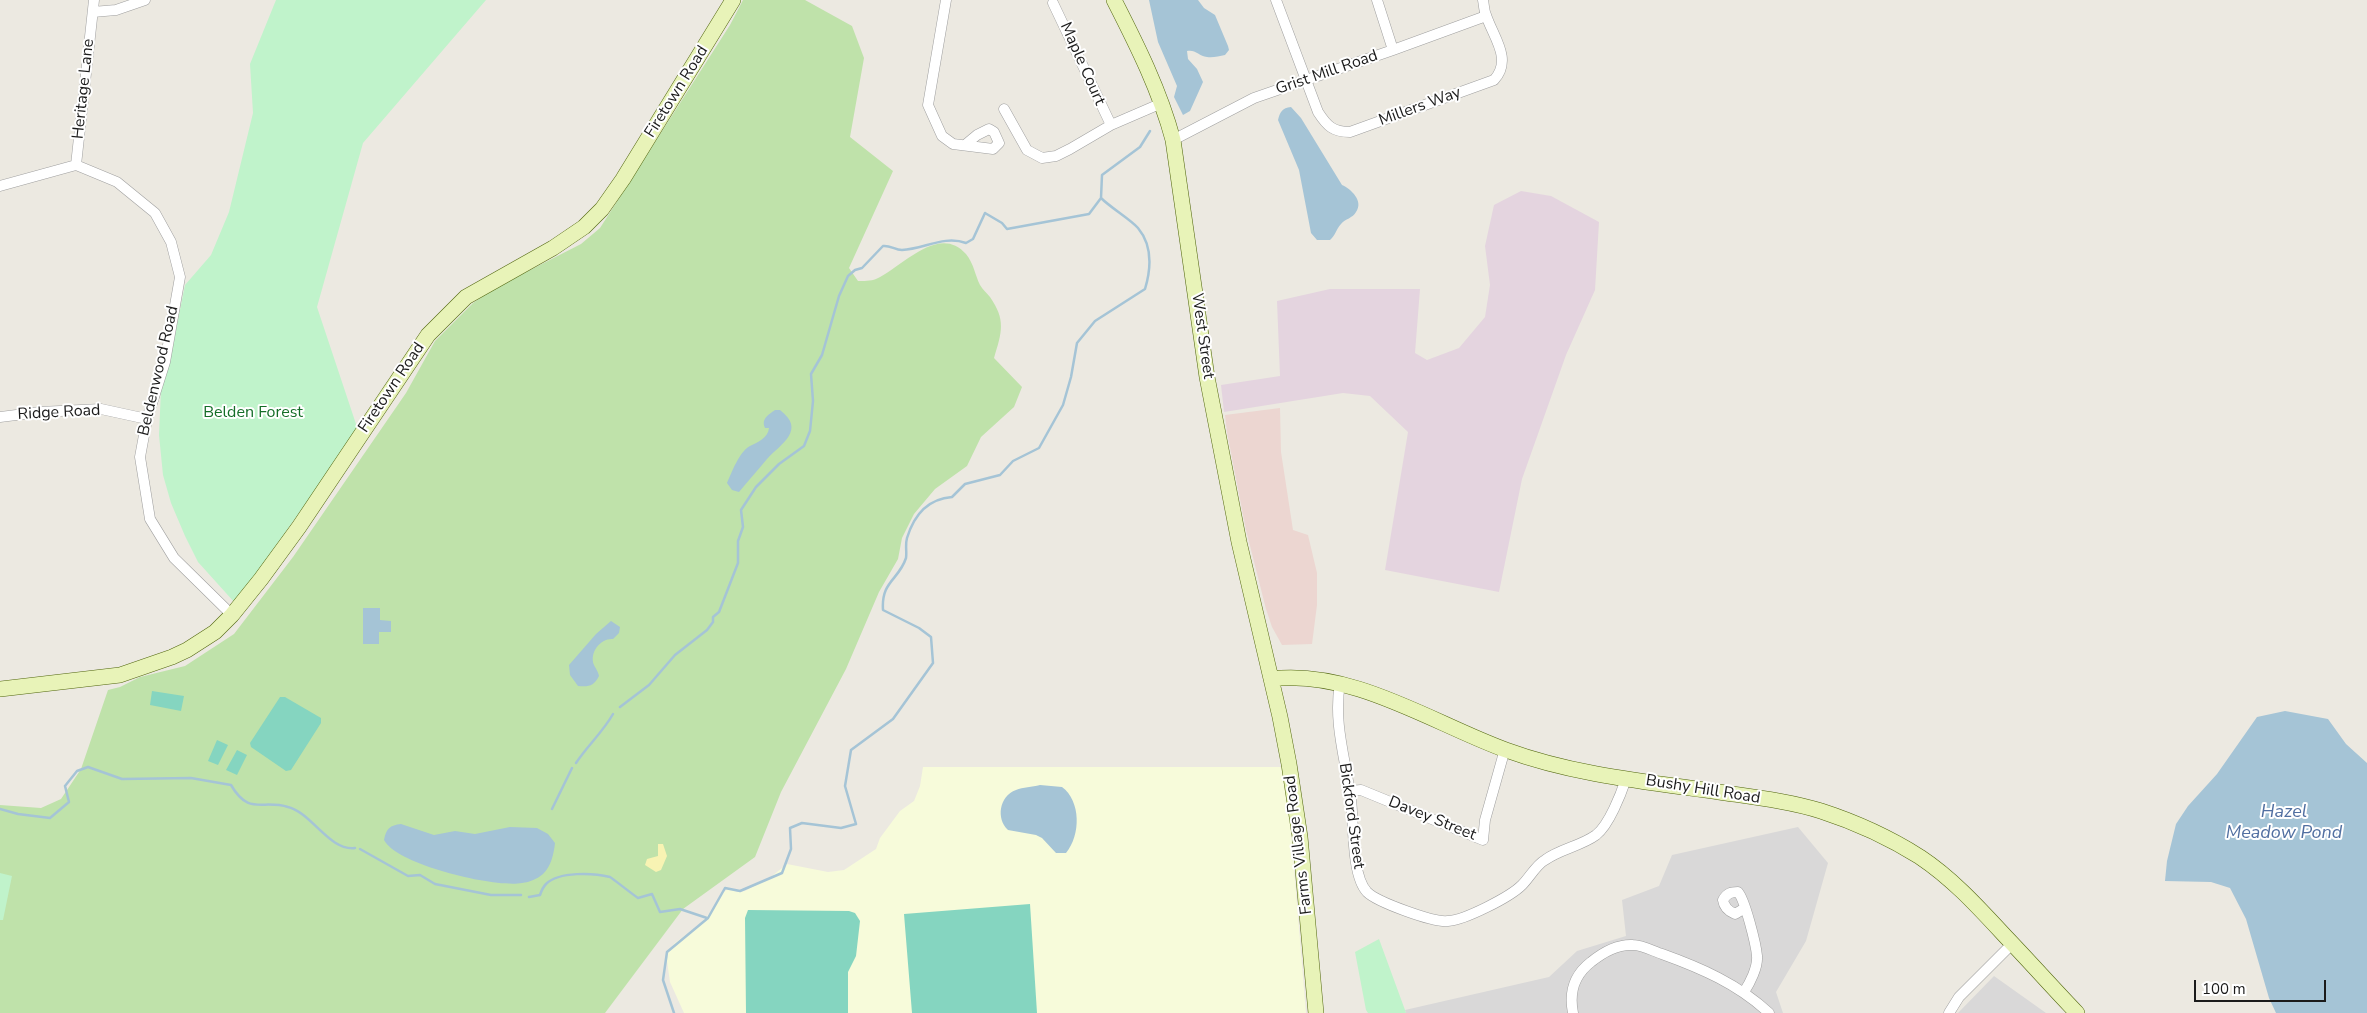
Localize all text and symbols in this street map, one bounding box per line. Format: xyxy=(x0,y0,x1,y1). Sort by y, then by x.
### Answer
street label: Maple Court xyxy=(1055,20,1109,108)
street label: Heritage Lane xyxy=(69,38,99,140)
street label: Firetown Road xyxy=(641,42,713,142)
street label: Grist Mill Road xyxy=(1273,47,1381,99)
street label: Millers Way xyxy=(1376,83,1464,131)
street label: West Street xyxy=(1186,292,1218,380)
street label: Beldenwood Road xyxy=(135,304,183,438)
street label: Firetown Road xyxy=(355,339,429,437)
street label: Ridge Road xyxy=(17,401,101,425)
park label: Belden Forest xyxy=(203,403,303,423)
street label: Bickford Street xyxy=(1334,762,1368,870)
street label: Bushy Hill Road xyxy=(1644,771,1762,809)
street label: Farms Village Road xyxy=(1281,774,1317,916)
street label: Davey Street xyxy=(1385,793,1479,845)
water label: Hazel Meadow Pond xyxy=(2226,802,2342,844)
scale bar xyxy=(2197,970,2330,1002)
text: 100 m xyxy=(2202,979,2246,999)

